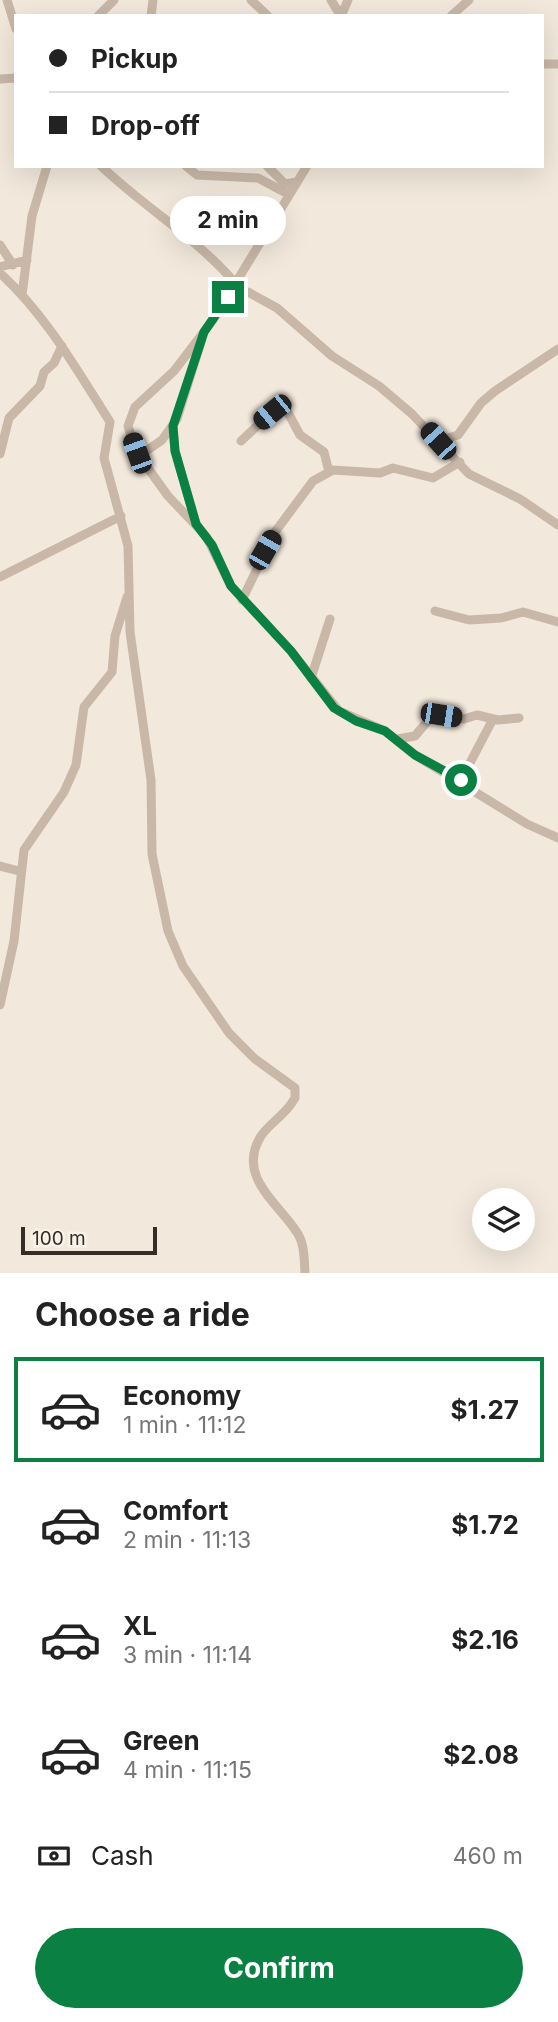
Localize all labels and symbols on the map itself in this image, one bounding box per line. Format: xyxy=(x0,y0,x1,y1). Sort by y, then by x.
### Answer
callout: 2 min xyxy=(170,196,286,244)
route end xyxy=(212,281,244,313)
car xyxy=(250,391,295,433)
car xyxy=(417,418,460,464)
car xyxy=(120,430,155,476)
car xyxy=(246,527,285,573)
car xyxy=(419,701,464,729)
route start xyxy=(445,764,477,796)
scale bar xyxy=(21,1224,158,1256)

